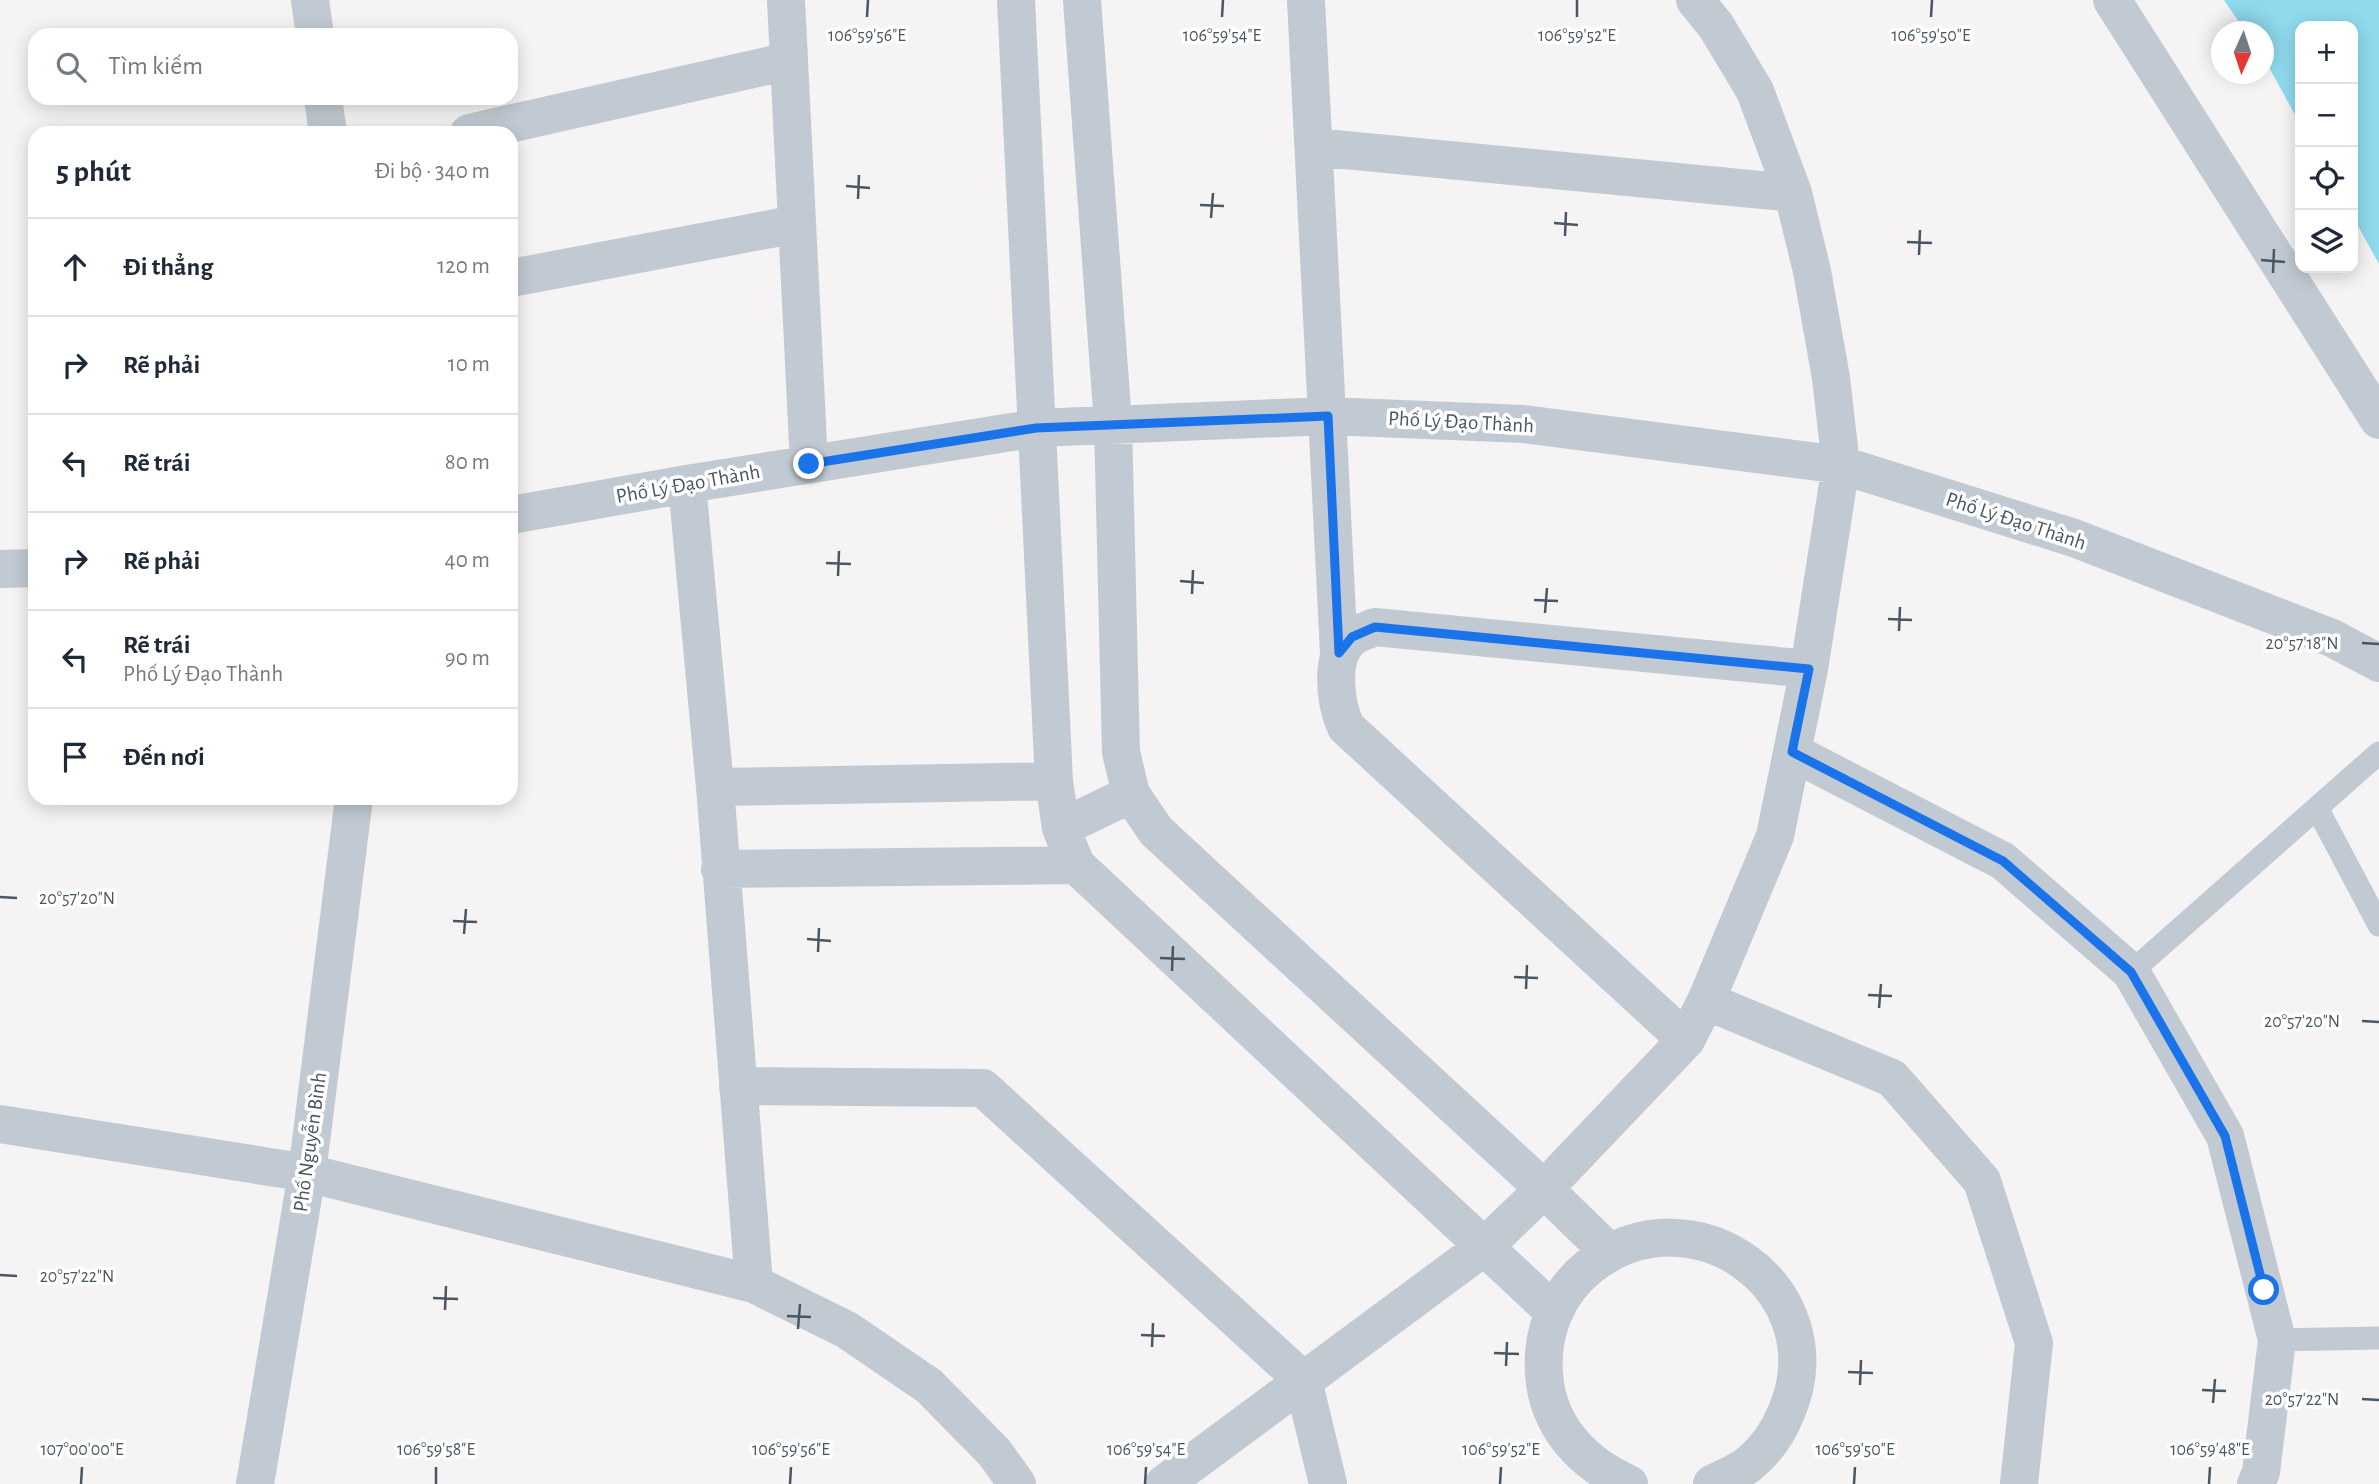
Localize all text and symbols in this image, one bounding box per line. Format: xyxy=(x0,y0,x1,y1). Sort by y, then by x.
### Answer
north arrow xyxy=(2211,21,2274,84)
map controls xyxy=(2295,21,2358,273)
button: + xyxy=(2295,21,2358,84)
text: 106°59'56"E xyxy=(828,27,906,45)
text: 106°59'54"E xyxy=(1183,27,1261,45)
text: 106°59'52"E xyxy=(1538,27,1616,45)
text: 106°59'50"E xyxy=(1891,27,1971,45)
search box xyxy=(28,28,518,105)
icon: search xyxy=(52,48,90,86)
text: Tìm kiếm xyxy=(108,53,203,79)
button: − xyxy=(2295,84,2358,147)
button: locate xyxy=(2295,147,2358,210)
text: 5 phút xyxy=(56,157,131,187)
text: Đi bộ · 340 m xyxy=(374,160,490,183)
button: layers xyxy=(2295,210,2358,273)
icon: ahead xyxy=(56,248,94,286)
text: Đi thẳng xyxy=(123,254,213,280)
text: 120 m xyxy=(437,255,490,278)
icon: right xyxy=(56,346,94,384)
text: Rẽ phải xyxy=(123,352,200,378)
text: 10 m xyxy=(448,353,490,376)
street label: Phố Lý Đạo Thành xyxy=(1387,408,1535,436)
icon: left xyxy=(56,444,94,482)
route end xyxy=(793,448,824,479)
text: Rẽ trái xyxy=(123,450,191,476)
text: 80 m xyxy=(445,451,490,474)
street label: Phố Lý Đạo Thành xyxy=(614,461,762,507)
street label: Phố Lý Đạo Thành xyxy=(1943,488,2089,554)
icon: right xyxy=(56,542,94,580)
text: Rẽ phải xyxy=(123,548,200,574)
text: 40 m xyxy=(445,549,490,572)
text: Rẽ trái xyxy=(123,632,191,658)
text: 20°57'18"N xyxy=(2265,635,2339,653)
icon: left xyxy=(56,640,94,678)
text: 90 m xyxy=(445,647,490,670)
text: Phố Lý Đạo Thành xyxy=(123,663,283,686)
icon: arrive xyxy=(56,738,94,776)
text: Đến nơi xyxy=(123,744,205,770)
text: 20°57'20"N xyxy=(39,890,115,908)
text: 20°57'20"N xyxy=(2264,1013,2340,1031)
street label: Phố Nguyễn Bình xyxy=(289,1071,330,1213)
text: 20°57'22"N xyxy=(40,1268,114,1286)
route start xyxy=(2248,1274,2279,1305)
text: 20°57'22"N xyxy=(2265,1391,2339,1409)
text: 107°00'00"E xyxy=(40,1441,124,1459)
text: 106°59'58"E xyxy=(397,1441,475,1459)
text: 106°59'56"E xyxy=(752,1441,830,1459)
text: 106°59'54"E xyxy=(1107,1441,1185,1459)
text: 106°59'52"E xyxy=(1462,1441,1540,1459)
text: 106°59'50"E xyxy=(1815,1441,1895,1459)
text: 106°59'48"E xyxy=(2170,1441,2250,1459)

